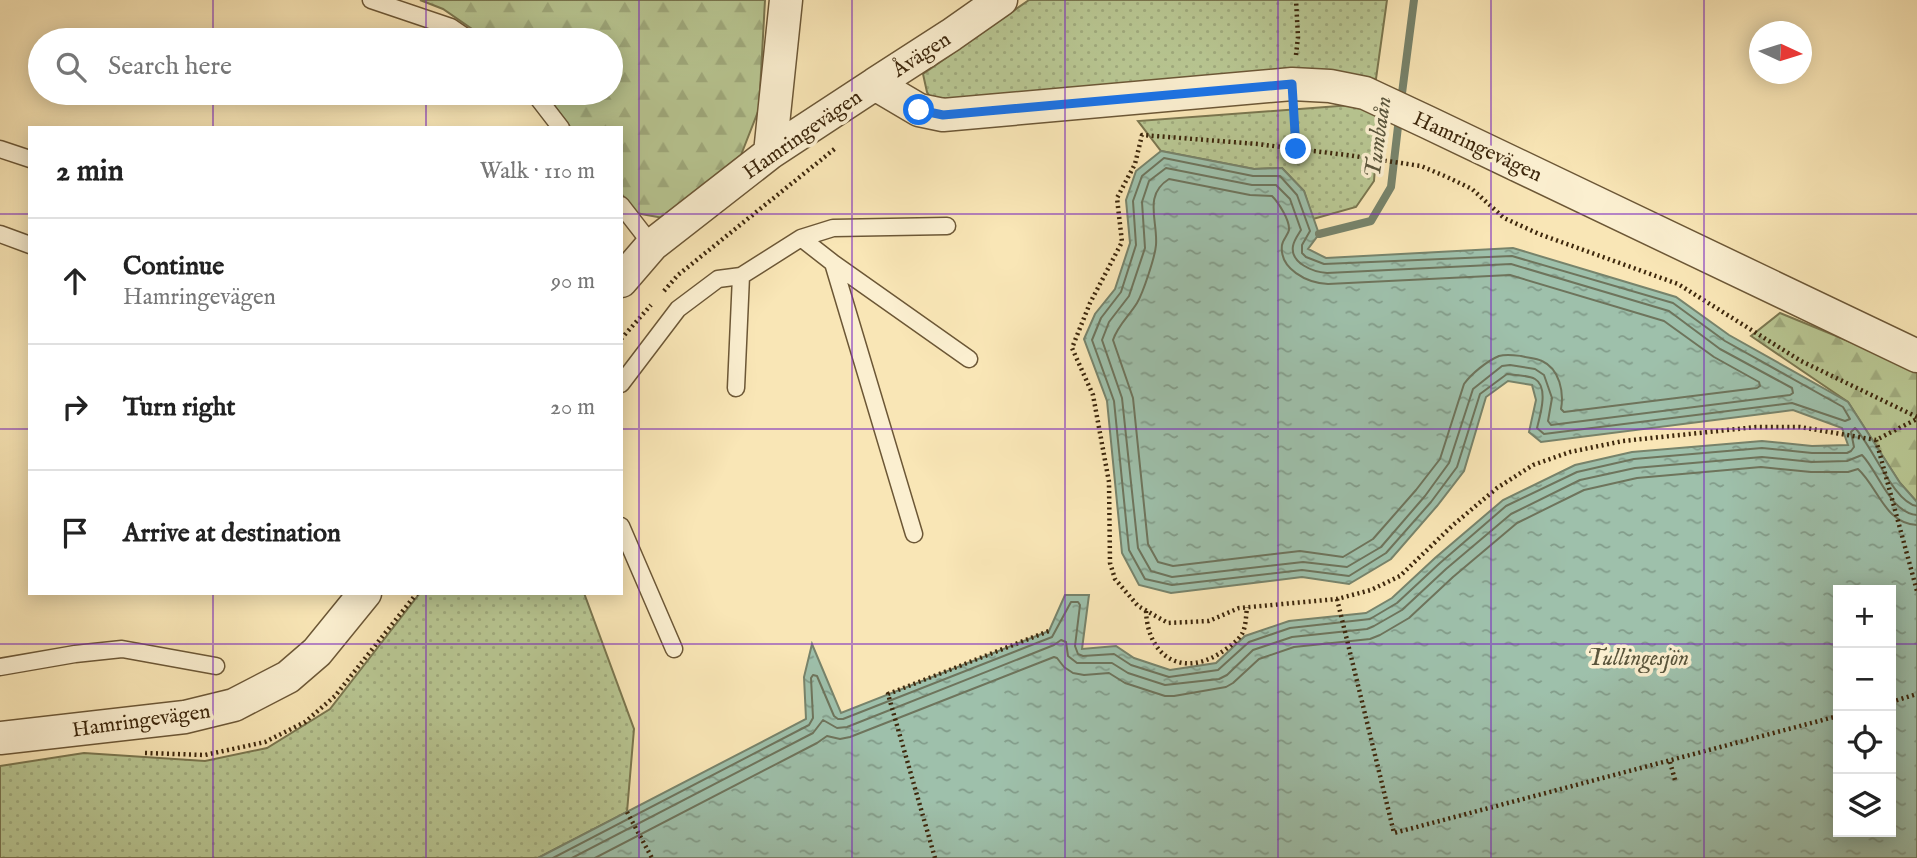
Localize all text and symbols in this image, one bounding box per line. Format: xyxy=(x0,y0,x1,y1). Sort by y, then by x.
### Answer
north arrow xyxy=(1749,21,1812,84)
street label: Åvägen xyxy=(886,26,956,85)
search box xyxy=(28,28,623,105)
icon: search xyxy=(52,48,90,86)
text: Search here xyxy=(108,50,232,83)
street label: Hamringevägen xyxy=(738,84,868,186)
route start xyxy=(903,94,934,125)
water label: Tumbaån xyxy=(1358,94,1399,180)
street label: Hamringevägen xyxy=(1408,106,1546,189)
route end xyxy=(1280,133,1311,164)
text: 2 min xyxy=(56,153,124,191)
text: Walk · 110 m xyxy=(480,157,595,186)
text: Continue xyxy=(123,250,224,283)
icon: ahead xyxy=(56,262,94,300)
text: 90 m xyxy=(551,267,595,296)
text: Hamringevägen xyxy=(123,283,276,312)
icon: right xyxy=(56,388,94,426)
text: Turn right xyxy=(123,391,236,424)
text: 20 m xyxy=(550,393,595,422)
icon: arrive xyxy=(56,514,94,552)
text: Arrive at destination xyxy=(123,517,341,550)
map controls xyxy=(1833,585,1896,837)
button: + xyxy=(1833,585,1896,648)
water label: Tullingesjön xyxy=(1587,644,1689,674)
button: − xyxy=(1833,648,1896,711)
street label: Hamringevägen xyxy=(70,698,212,745)
button: locate xyxy=(1833,711,1896,774)
button: layers xyxy=(1833,774,1896,837)

